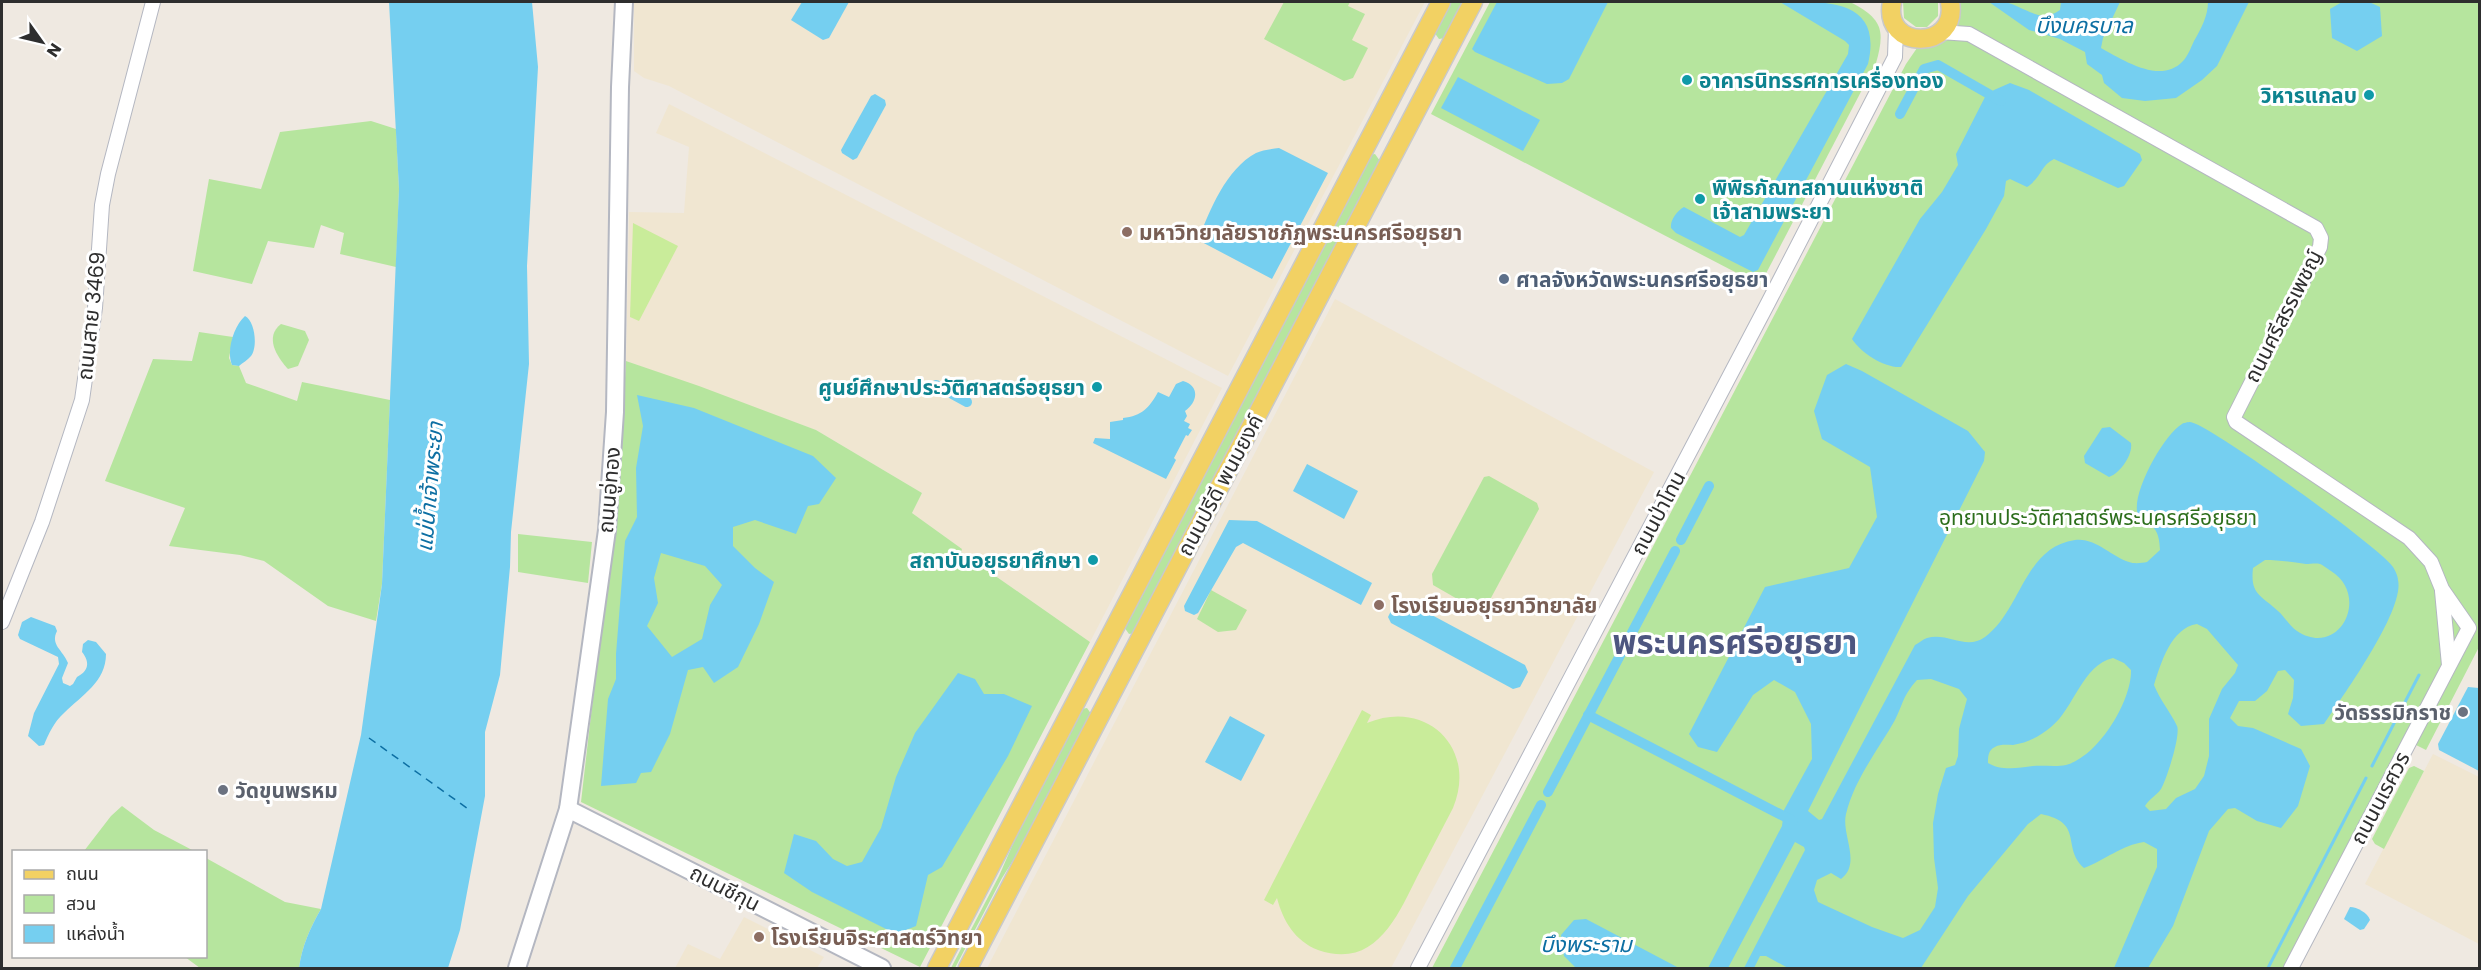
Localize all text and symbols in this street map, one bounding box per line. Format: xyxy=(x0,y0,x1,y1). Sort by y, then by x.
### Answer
water label: บึงนครบาล xyxy=(2035,10,2134,41)
north arrow xyxy=(12,12,72,72)
text: N xyxy=(41,39,67,62)
place label: อาคารนิทรรศการเครื่องทอง xyxy=(1699,66,1944,95)
marker: อาคารนิทรรศการเครื่องทอง xyxy=(1680,73,1694,87)
place label: วิหารแกลบ xyxy=(2260,81,2357,110)
marker: วิหารแกลบ xyxy=(2362,88,2376,102)
place label: พิพิธภัณฑสถานแห่งชาติ เจ้าสามพระยา xyxy=(1712,173,1923,226)
marker: พิพิธภัณฑสถานแห่งชาติ เจ้าสามพระยา xyxy=(1693,192,1707,206)
place label: มหาวิทยาลัยราชภัฏพระนครศรีอยุธยา xyxy=(1139,218,1462,247)
marker: มหาวิทยาลัยราชภัฏพระนครศรีอยุธยา xyxy=(1120,225,1134,239)
street label: ถนนศรีสรรเพชญ์ xyxy=(2237,245,2329,387)
street label: ถนนสาย 3469 xyxy=(70,250,112,382)
place label: ศาลจังหวัดพระนครศรีอยุธยา xyxy=(1516,265,1768,294)
marker: ศาลจังหวัดพระนครศรีอยุธยา xyxy=(1497,272,1511,286)
place label: ศูนย์ศึกษาประวัติศาสตร์อยุธยา xyxy=(818,373,1085,402)
marker: ศูนย์ศึกษาประวัติศาสตร์อยุธยา xyxy=(1090,380,1104,394)
street label: ถนนปรีดี พนมยงค์ xyxy=(1170,409,1270,561)
water label: แม่น้ำเจ้าพระยา xyxy=(409,420,451,553)
street label: ถนนอู่ทอง xyxy=(591,446,627,534)
street label: ถนนป่าโทน xyxy=(1624,466,1692,560)
park label: อุทยานประวัติศาสตร์พระนครศรีอยุธยา xyxy=(1939,503,2257,532)
place label: สถาบันอยุธยาศึกษา xyxy=(910,546,1081,575)
marker: สถาบันอยุธยาศึกษา xyxy=(1086,553,1100,567)
place label: โรงเรียนอยุธยาวิทยาลัย xyxy=(1391,591,1597,620)
marker: โรงเรียนอยุธยาวิทยาลัย xyxy=(1372,598,1386,612)
district label: พระนครศรีอยุธยา xyxy=(1613,619,1857,666)
place label: วัดธรรมิกราช xyxy=(2334,698,2451,727)
marker: วัดธรรมิกราช xyxy=(2456,705,2470,719)
street label: ถนนนเรศวร xyxy=(2343,746,2417,850)
place label: วัดขุนพรหม xyxy=(235,776,338,805)
marker: วัดขุนพรหม xyxy=(216,783,230,797)
legend xyxy=(12,850,207,958)
street label: ถนนชีกุน xyxy=(685,858,765,918)
text: ถนน xyxy=(66,861,99,886)
text: สวน xyxy=(66,891,96,916)
text: แหล่งน้ำ xyxy=(66,921,125,946)
place label: โรงเรียนจิระศาสตร์วิทยา xyxy=(771,923,983,952)
water label: บึงพระราม xyxy=(1540,929,1633,960)
marker: โรงเรียนจิระศาสตร์วิทยา xyxy=(752,930,766,944)

